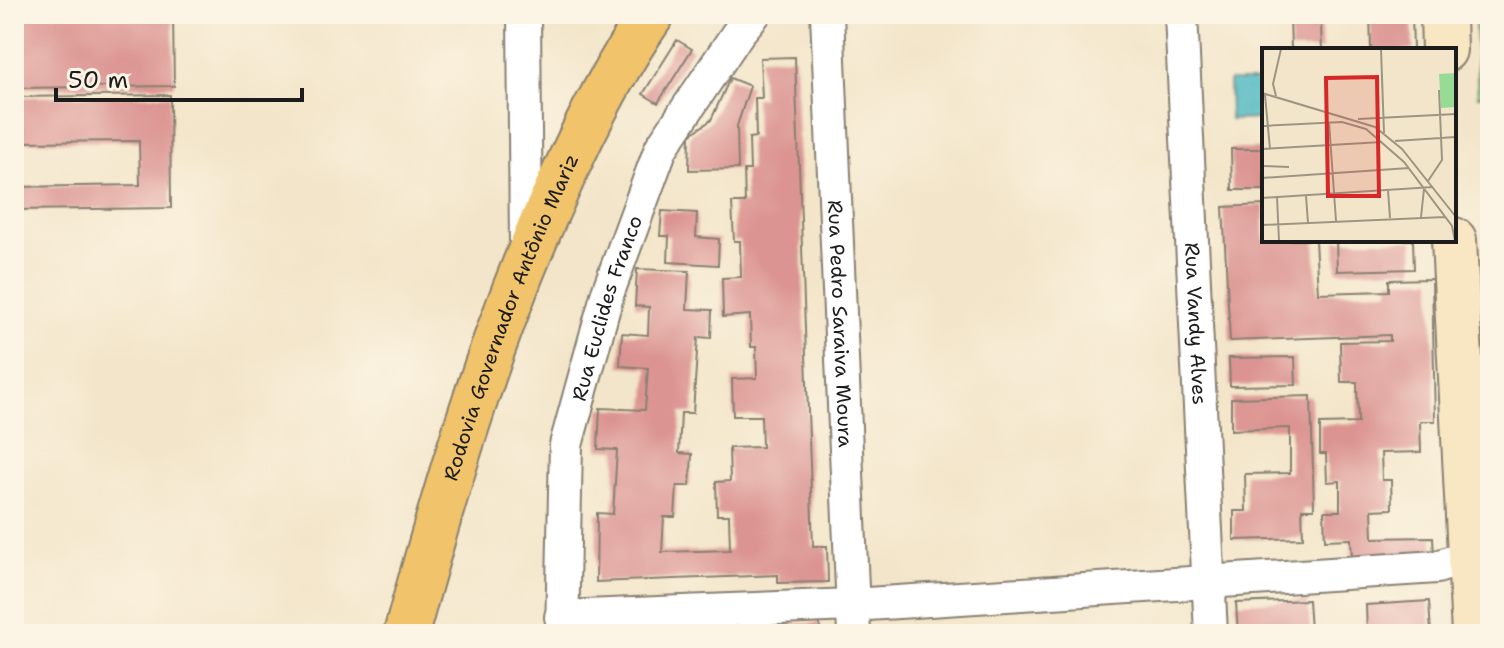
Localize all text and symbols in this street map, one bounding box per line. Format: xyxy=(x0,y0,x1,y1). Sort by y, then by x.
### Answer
inset map xyxy=(1262,48,1456,242)
scale bar xyxy=(56,52,302,102)
text: 50 m xyxy=(68,64,128,96)
street label: Rodovia Governador Antônio Mariz xyxy=(437,150,584,484)
street label: Rua Pedro Saraiva Moura xyxy=(822,199,859,448)
street label: Rua Euclides Franco xyxy=(566,212,648,404)
street label: Rua Vandy Alves xyxy=(1179,242,1213,406)

